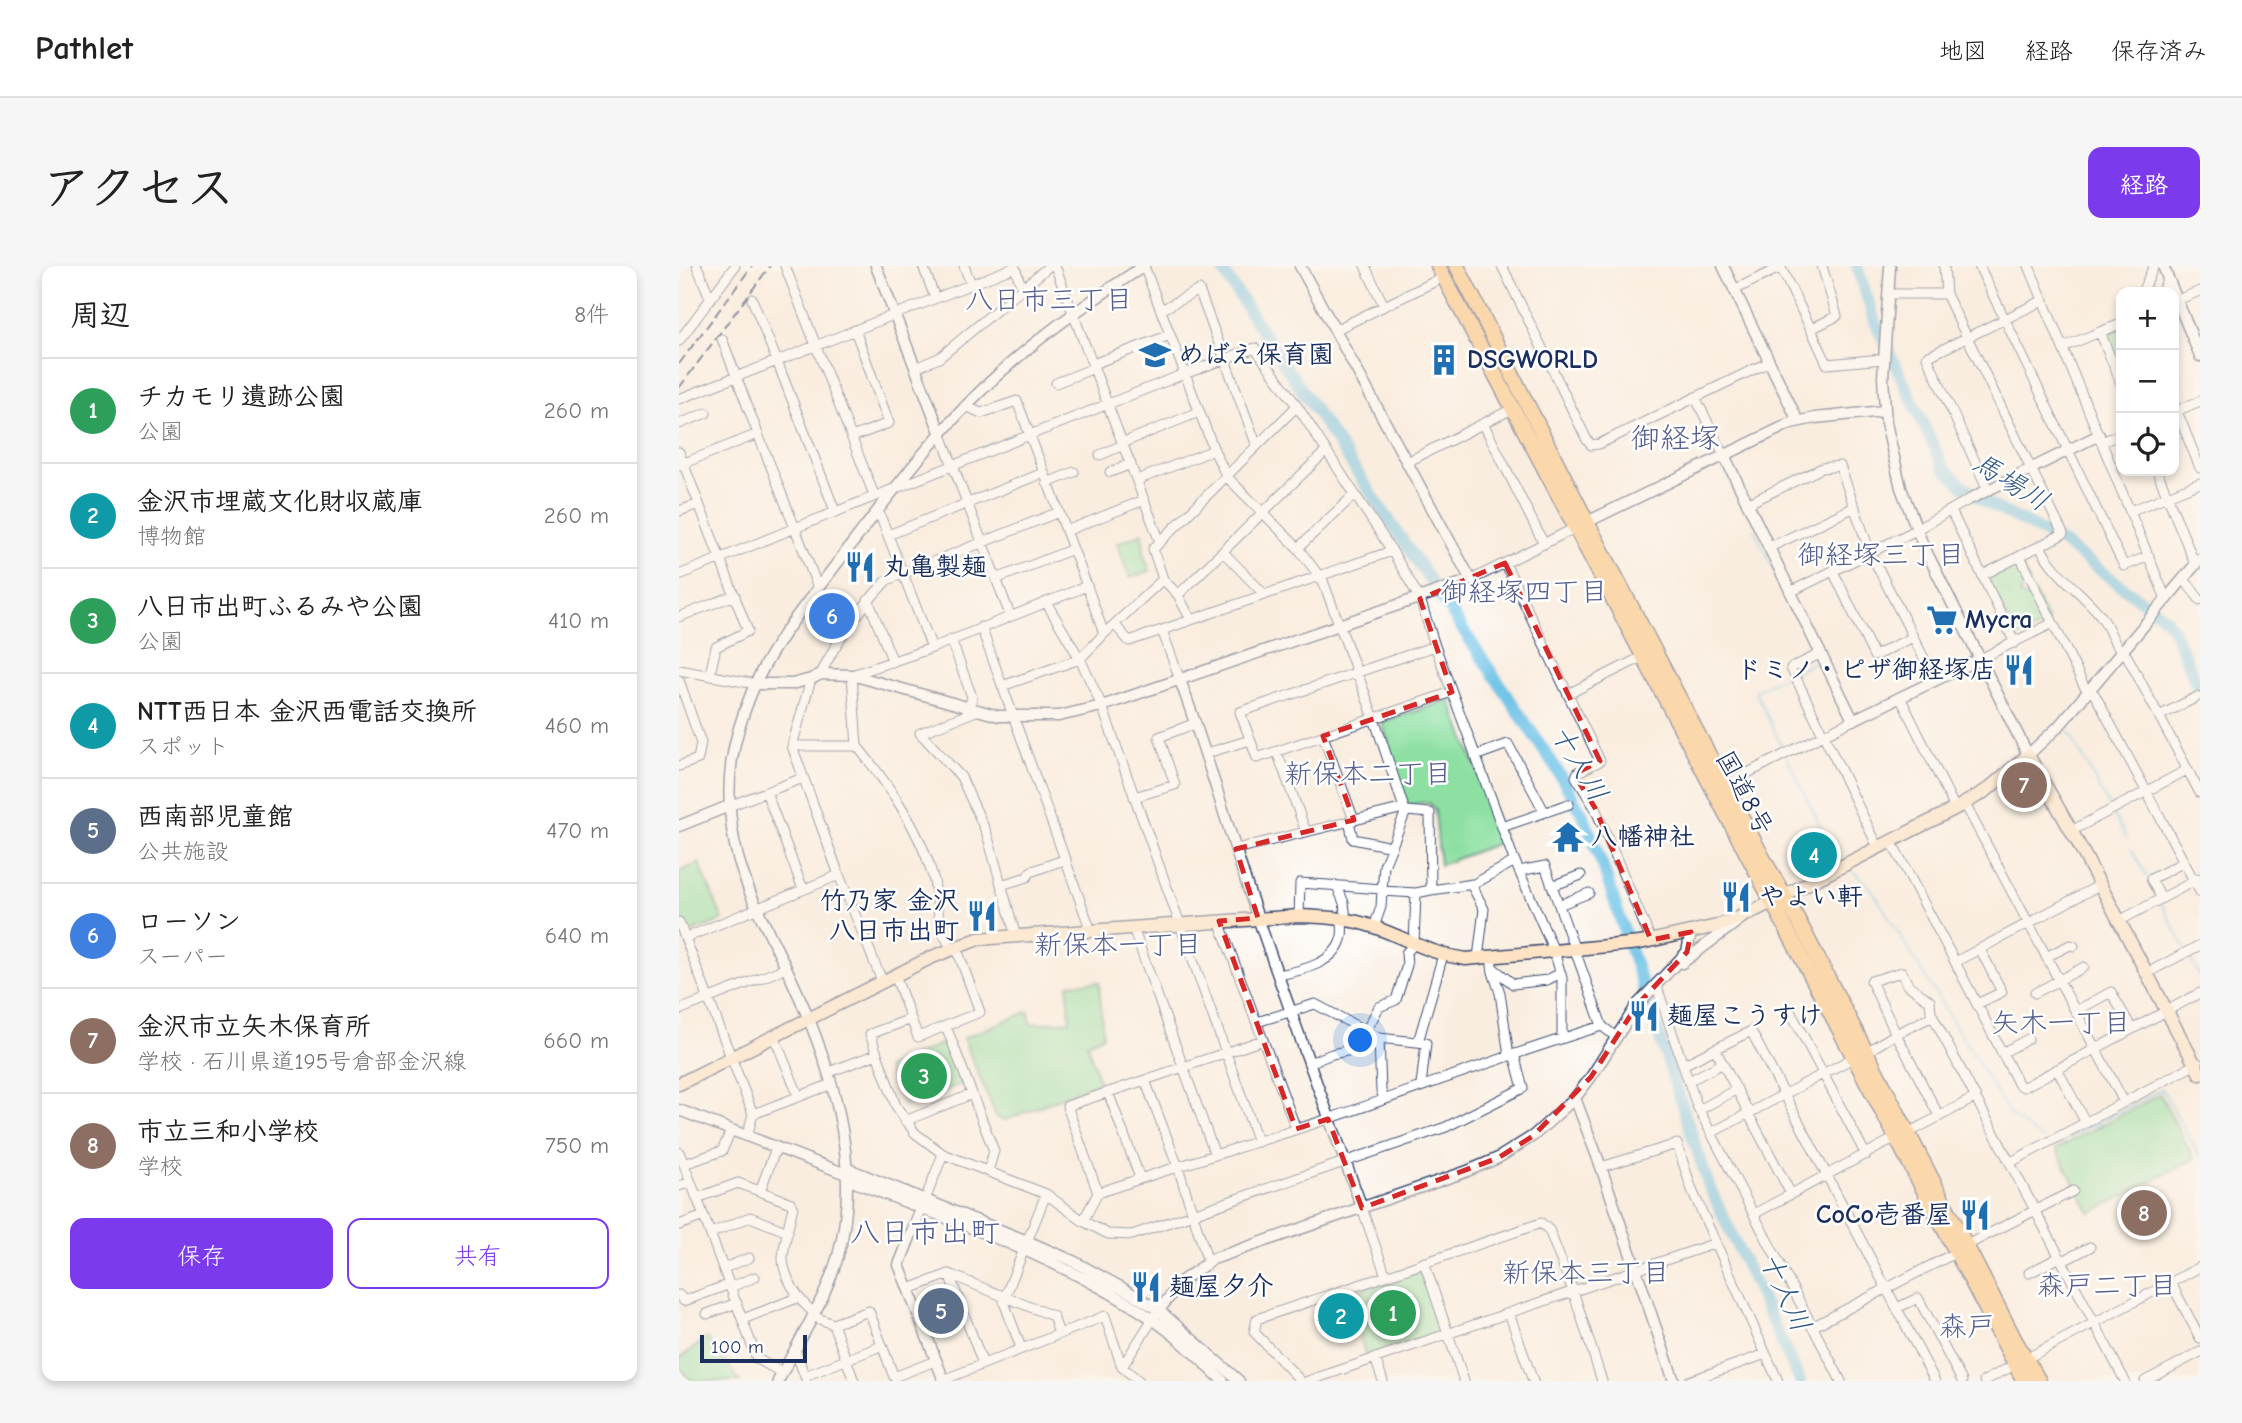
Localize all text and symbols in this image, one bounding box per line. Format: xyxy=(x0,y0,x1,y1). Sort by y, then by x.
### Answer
text: Pathlet xyxy=(35,29,133,67)
text: 地図 xyxy=(1939,37,1987,65)
text: 経路 xyxy=(2025,37,2073,65)
text: 保存済み xyxy=(2111,37,2207,65)
button: 経路 xyxy=(2088,147,2200,218)
text: アクセス xyxy=(42,160,235,216)
district label: 八日市三丁目 xyxy=(965,284,1133,316)
map controls xyxy=(2116,287,2179,476)
button: + xyxy=(2116,287,2179,350)
text: 周辺 xyxy=(70,298,130,333)
text: 8件 xyxy=(574,301,609,328)
school or university icon: めばえ保育園 xyxy=(1138,338,1172,372)
place label: めばえ保育園 xyxy=(1178,340,1334,370)
building icon: DSGWORLD xyxy=(1427,343,1461,377)
place label: DSGWORLD xyxy=(1467,345,1598,375)
button: − xyxy=(2116,350,2179,413)
text: チカモリ遺跡公園 xyxy=(137,382,345,412)
text: 1 xyxy=(88,397,98,424)
text: 260 m xyxy=(544,397,609,424)
button: locate xyxy=(2116,413,2179,476)
text: 公園 xyxy=(137,418,183,445)
district label: 御経塚 xyxy=(1630,421,1720,456)
water label: 馬場川 xyxy=(1967,446,2055,518)
text: 金沢市埋蔵文化財収蔵庫 xyxy=(137,487,423,517)
text: 2 xyxy=(87,502,99,529)
text: 260 m xyxy=(544,502,609,529)
text: 博物館 xyxy=(137,523,206,550)
district label: 御経塚三丁目 xyxy=(1797,539,1965,571)
restaurant icon: 丸亀製麺 xyxy=(843,550,877,584)
place label: 丸亀製麺 xyxy=(883,552,987,582)
district label: 御経塚四丁目 xyxy=(1440,576,1608,608)
pin: 6 xyxy=(809,590,855,642)
text: 八日市出町ふるみや公園 xyxy=(137,592,423,622)
supermarket icon: Mycra xyxy=(1925,603,1959,637)
place label: Mycra xyxy=(1965,605,2033,635)
text: 3 xyxy=(87,607,99,634)
text: 410 m xyxy=(548,607,609,634)
text: 公園 xyxy=(137,628,183,655)
restaurant icon: ドミノ・ピザ御経塚店 xyxy=(2002,653,2036,687)
place label: ドミノ・ピザ御経塚店 xyxy=(1736,655,1996,685)
text: NTT西日本 金沢西電話交換所 xyxy=(137,697,477,727)
text: 4 xyxy=(88,712,98,739)
text: 460 m xyxy=(545,712,609,739)
water label: 十人川 xyxy=(1544,719,1614,807)
text: スポット xyxy=(137,733,229,760)
street label: 国道8号 xyxy=(1709,746,1779,840)
district label: 新保本二丁目 xyxy=(1284,758,1452,790)
pin: 7 xyxy=(2001,759,2047,811)
text: 西南部児童館 xyxy=(137,802,293,832)
text: 5 xyxy=(87,817,99,844)
text: 470 m xyxy=(546,817,609,844)
temple icon: 八幡神社 xyxy=(1551,820,1585,854)
place label: 八幡神社 xyxy=(1591,822,1695,852)
pin: 4 xyxy=(1791,829,1837,881)
text: 公共施設 xyxy=(137,838,229,865)
restaurant icon: やよい軒 xyxy=(1719,880,1753,914)
place label: やよい軒 xyxy=(1759,882,1863,912)
place label: 竹乃家 金沢 八日市出町 xyxy=(820,886,959,946)
restaurant icon: 竹乃家 金沢 八日市出町 xyxy=(965,899,999,933)
text: ローソン xyxy=(137,907,241,937)
text: 6 xyxy=(87,922,99,949)
text: 640 m xyxy=(545,922,609,949)
district label: 新保本一丁目 xyxy=(1034,929,1202,961)
text: スーパー xyxy=(137,943,228,970)
restaurant icon: 麺屋こうすけ xyxy=(1627,999,1661,1033)
place label: 麺屋こうすけ xyxy=(1667,1001,1823,1031)
district label: 矢木一丁目 xyxy=(1991,1007,2131,1039)
text: 金沢市立矢木保育所 xyxy=(137,1012,371,1042)
your location xyxy=(1343,1023,1377,1057)
text: 7 xyxy=(88,1027,98,1054)
text: 660 m xyxy=(543,1027,609,1054)
text: 学校 · 石川県道195号倉部金沢線 xyxy=(137,1048,466,1075)
pin: 3 xyxy=(901,1050,947,1102)
text: 市立三和小学校 xyxy=(137,1117,319,1147)
text: 8 xyxy=(87,1132,99,1159)
text: 750 m xyxy=(545,1132,609,1159)
text: 学校 xyxy=(137,1153,183,1180)
pin: 8 xyxy=(2121,1187,2167,1239)
restaurant icon: CoCo壱番屋 xyxy=(1958,1198,1992,1232)
place label: CoCo壱番屋 xyxy=(1816,1200,1952,1230)
district label: 八日市出町 xyxy=(850,1215,1000,1250)
button: 保存 xyxy=(70,1218,333,1289)
button: 共有 xyxy=(347,1218,609,1289)
water label: 十人川 xyxy=(1753,1247,1817,1337)
district label: 新保本三丁目 xyxy=(1502,1257,1670,1289)
restaurant icon: 麺屋夕介 xyxy=(1129,1270,1163,1304)
district label: 森戸二丁目 xyxy=(2037,1270,2177,1302)
place label: 麺屋夕介 xyxy=(1169,1272,1273,1302)
pin: 5 xyxy=(918,1285,964,1337)
pin: 1 xyxy=(1370,1287,1416,1339)
pin: 2 xyxy=(1318,1290,1364,1342)
district label: 森戸 xyxy=(1939,1311,1995,1343)
scale bar xyxy=(700,1332,807,1364)
text: 100 m xyxy=(711,1336,764,1358)

